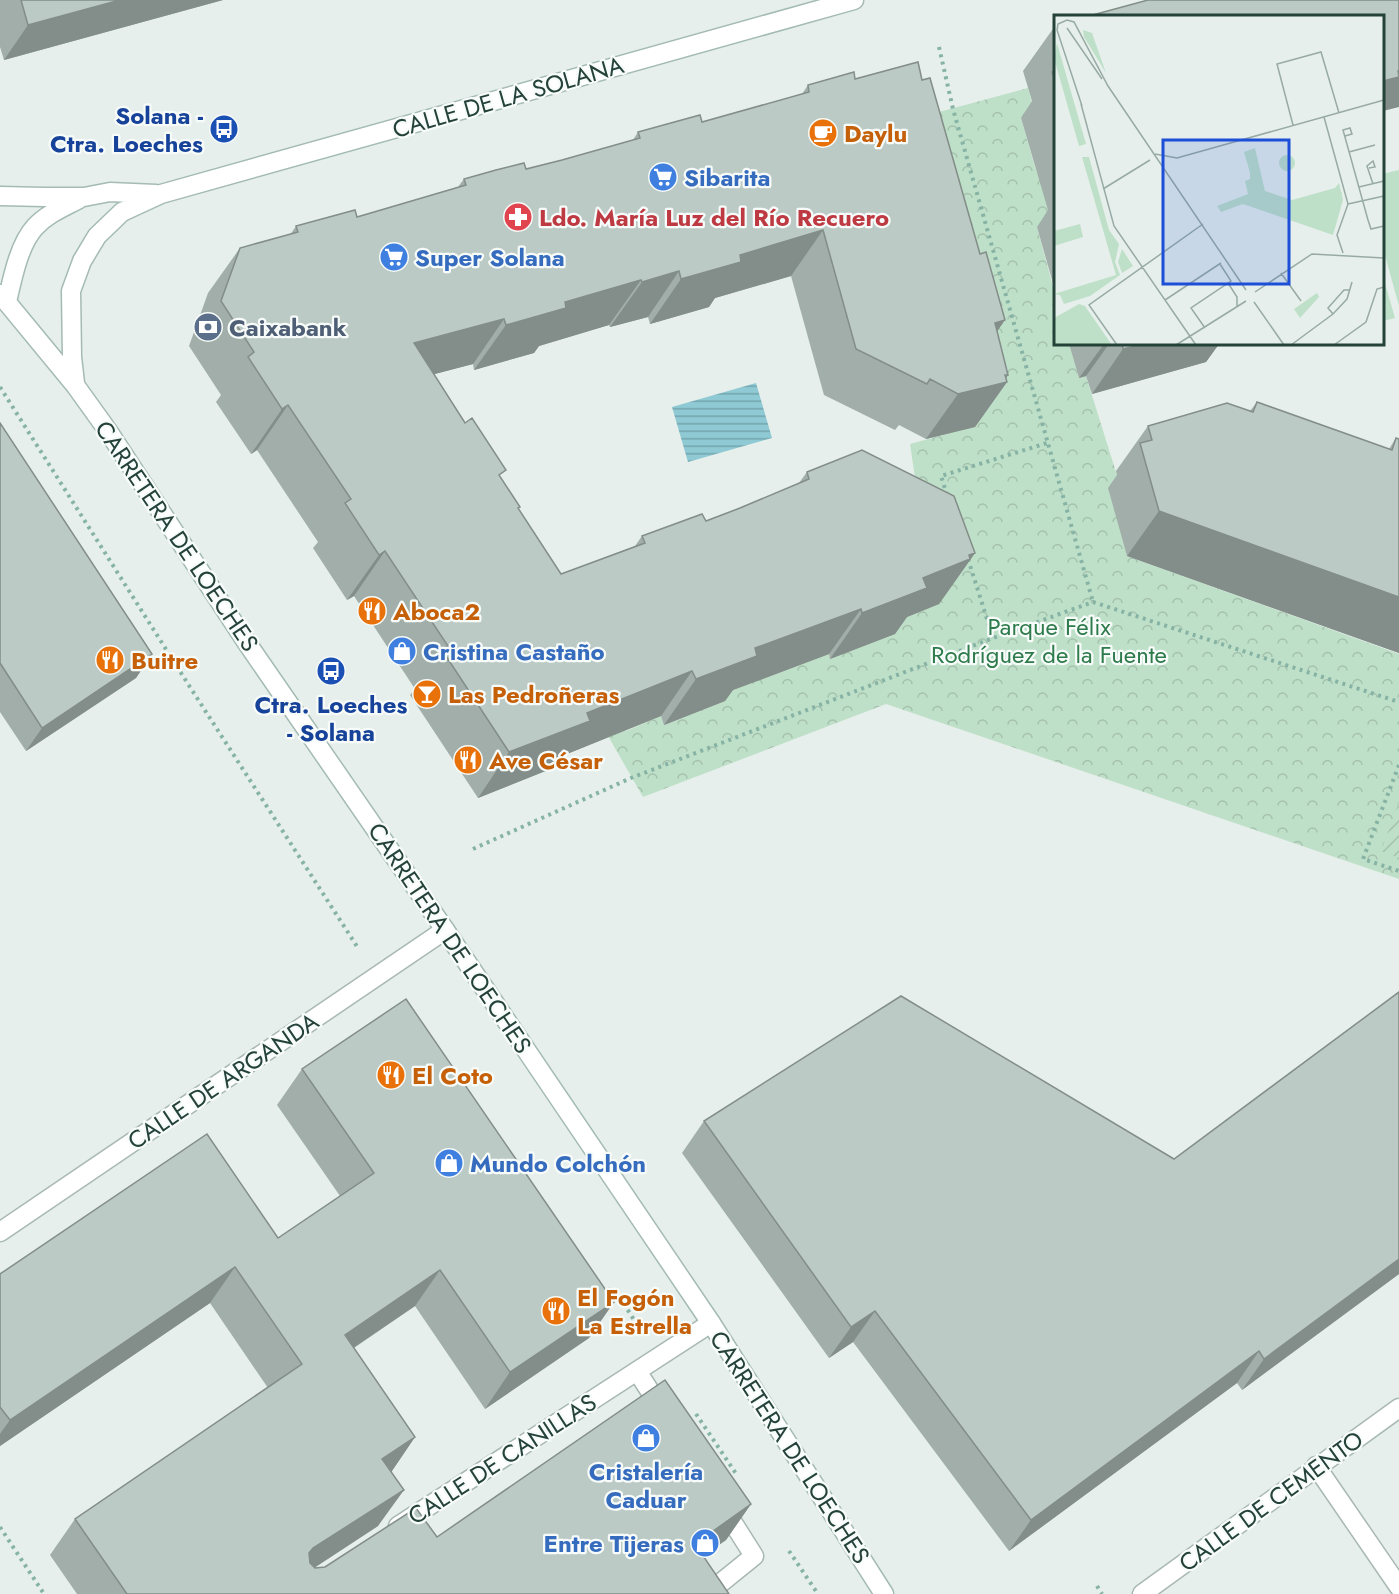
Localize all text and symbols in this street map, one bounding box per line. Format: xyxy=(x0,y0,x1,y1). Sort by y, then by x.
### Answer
inset map xyxy=(1054,15,1384,345)
street label: CALLE DE LA SOLANA xyxy=(388,47,628,147)
place label: Solana - Ctra. Loeches xyxy=(50,98,204,161)
bus stop icon: Solana - Ctra. Loeches xyxy=(208,113,240,145)
place label: Daylu xyxy=(844,116,907,151)
cafe icon: Daylu xyxy=(807,117,839,149)
place label: Sibarita xyxy=(684,160,770,195)
supermarket icon: Sibarita xyxy=(647,161,679,193)
place label: Ldo. María Luz del Río Recuero xyxy=(539,200,889,235)
pharmacy icon: Ldo. María Luz del Río Recuero xyxy=(502,201,534,233)
place label: Super Solana xyxy=(415,240,565,275)
supermarket icon: Super Solana xyxy=(378,241,410,273)
place label: Caixabank xyxy=(229,310,347,345)
bank icon: Caixabank xyxy=(192,311,224,343)
street label: CARRETERA DE LOECHES xyxy=(87,414,267,658)
place label: Aboca2 xyxy=(392,594,480,629)
restaurant icon: Aboca2 xyxy=(356,595,388,627)
park label: Parque Félix Rodríguez de la Fuente xyxy=(931,609,1167,672)
place label: Cristina Castaño xyxy=(423,634,605,669)
shop icon: Cristina Castaño xyxy=(386,635,418,667)
place label: Buitre xyxy=(131,643,198,678)
restaurant icon: Buitre xyxy=(94,644,126,676)
bus stop icon: Ctra. Loeches - Solana xyxy=(315,655,347,687)
place label: Las Pedroñeras xyxy=(448,677,620,712)
bar icon: Las Pedroñeras xyxy=(411,678,443,710)
place label: Ctra. Loeches - Solana xyxy=(255,687,408,750)
place label: Ave César xyxy=(488,743,603,778)
restaurant icon: Ave César xyxy=(452,744,484,776)
street label: CARRETERA DE LOECHES xyxy=(360,816,540,1060)
street label: CALLE DE ARGANDA xyxy=(120,1004,326,1158)
place label: El Coto xyxy=(412,1058,493,1093)
restaurant icon: El Coto xyxy=(375,1059,407,1091)
place label: Mundo Colchón xyxy=(470,1146,646,1181)
shop icon: Mundo Colchón xyxy=(433,1147,465,1179)
place label: El Fogón La Estrella xyxy=(577,1280,692,1343)
restaurant icon: El Fogón La Estrella xyxy=(540,1295,572,1327)
street label: CARRETERA DE LOECHES xyxy=(701,1324,879,1570)
street label: CALLE DE CANILLAS xyxy=(401,1385,603,1533)
shop icon: Cristalería Caduar xyxy=(630,1422,662,1454)
street label: CALLE DE CEMENTO xyxy=(1172,1422,1370,1580)
place label: Cristalería Caduar xyxy=(589,1454,703,1517)
place label: Entre Tijeras xyxy=(544,1526,684,1561)
shop icon: Entre Tijeras xyxy=(689,1527,721,1559)

